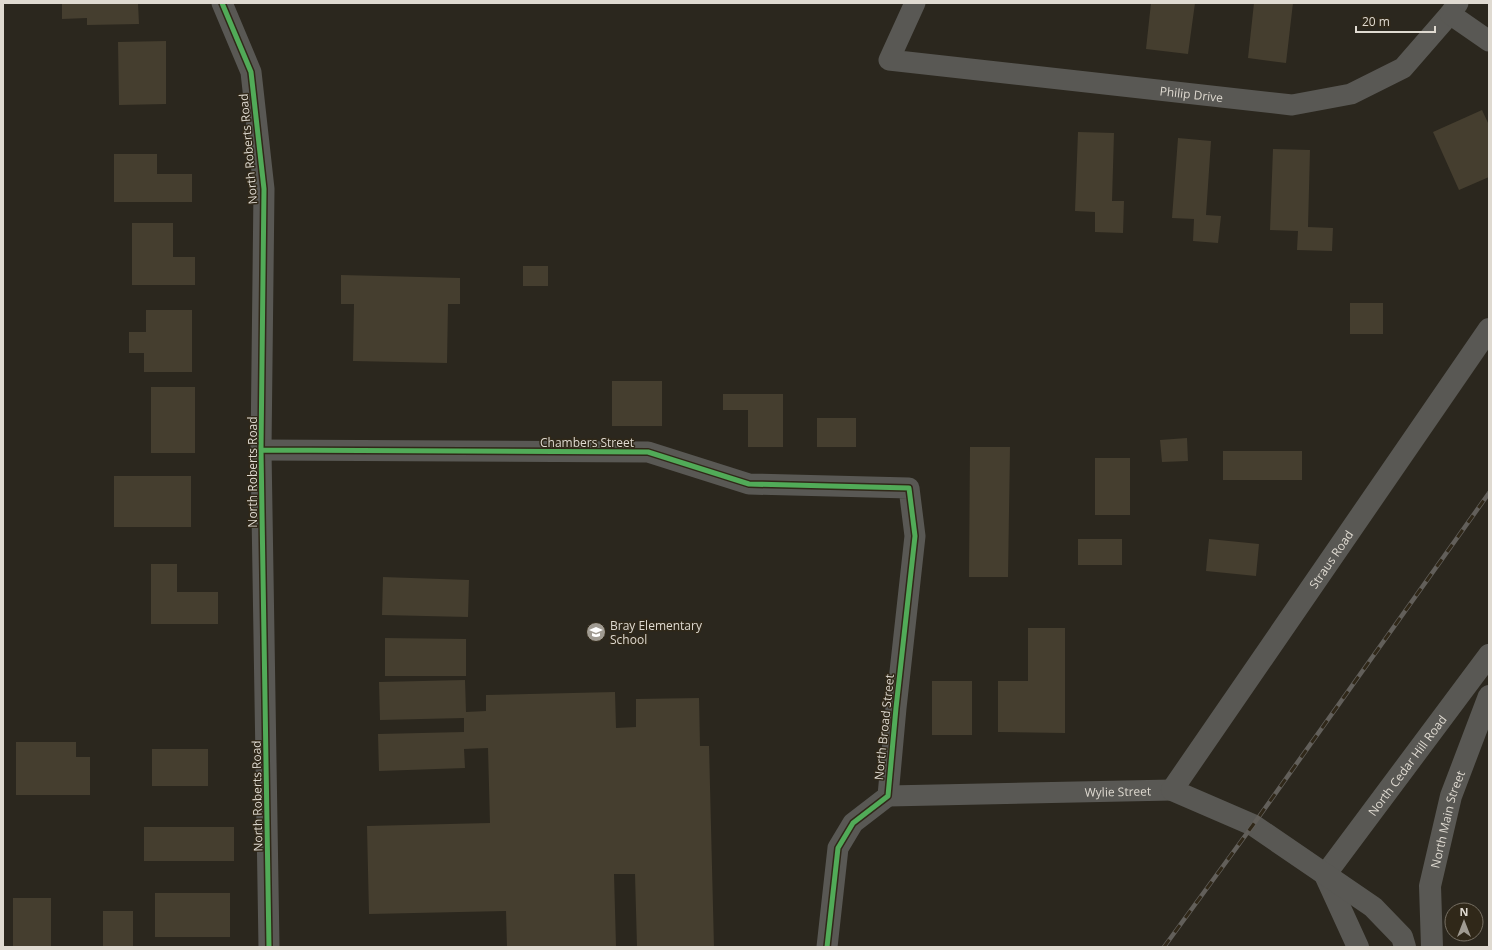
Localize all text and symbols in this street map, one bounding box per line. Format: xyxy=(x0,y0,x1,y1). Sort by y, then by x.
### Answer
scale bar xyxy=(1356,8,1435,34)
text: 20 m xyxy=(1362,13,1390,30)
street label: Philip Drive xyxy=(1159,82,1224,106)
street label: North Roberts Road xyxy=(235,93,261,205)
street label: North Roberts Road xyxy=(244,416,261,528)
street label: Chambers Street xyxy=(540,434,634,451)
street label: Straus Road xyxy=(1305,527,1357,592)
place label: Bray Elementary School xyxy=(610,617,703,648)
school or university icon: Bray Elementary School xyxy=(585,621,607,643)
street label: North Broad Street xyxy=(870,673,898,781)
street label: North Cedar Hill Road xyxy=(1364,711,1450,819)
street label: North Roberts Road xyxy=(248,740,266,852)
street label: North Main Street xyxy=(1426,768,1468,870)
street label: Wylie Street xyxy=(1084,782,1151,800)
north arrow xyxy=(1444,902,1484,942)
text: N xyxy=(1460,904,1468,919)

